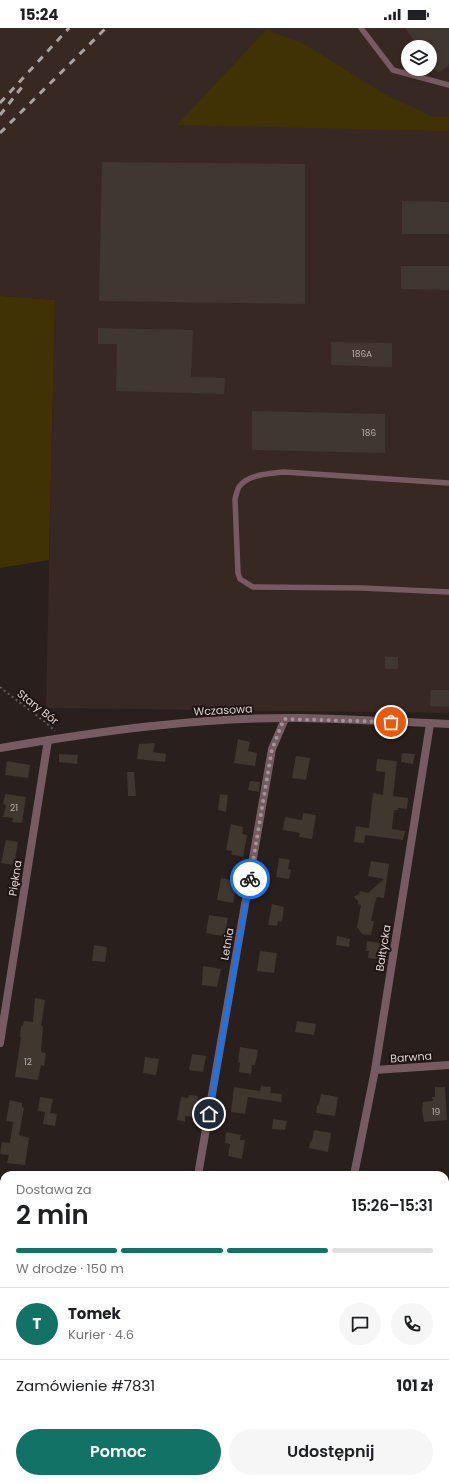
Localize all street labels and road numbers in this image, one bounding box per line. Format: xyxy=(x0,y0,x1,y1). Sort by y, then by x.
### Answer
street label: Stary Bór xyxy=(14,686,62,728)
street label: Wczasowa xyxy=(193,700,253,720)
street label: Piękna xyxy=(4,859,26,897)
street label: Bałtycka xyxy=(371,924,395,972)
street label: Letnia xyxy=(216,926,238,962)
street label: Barwna xyxy=(390,1048,432,1066)

